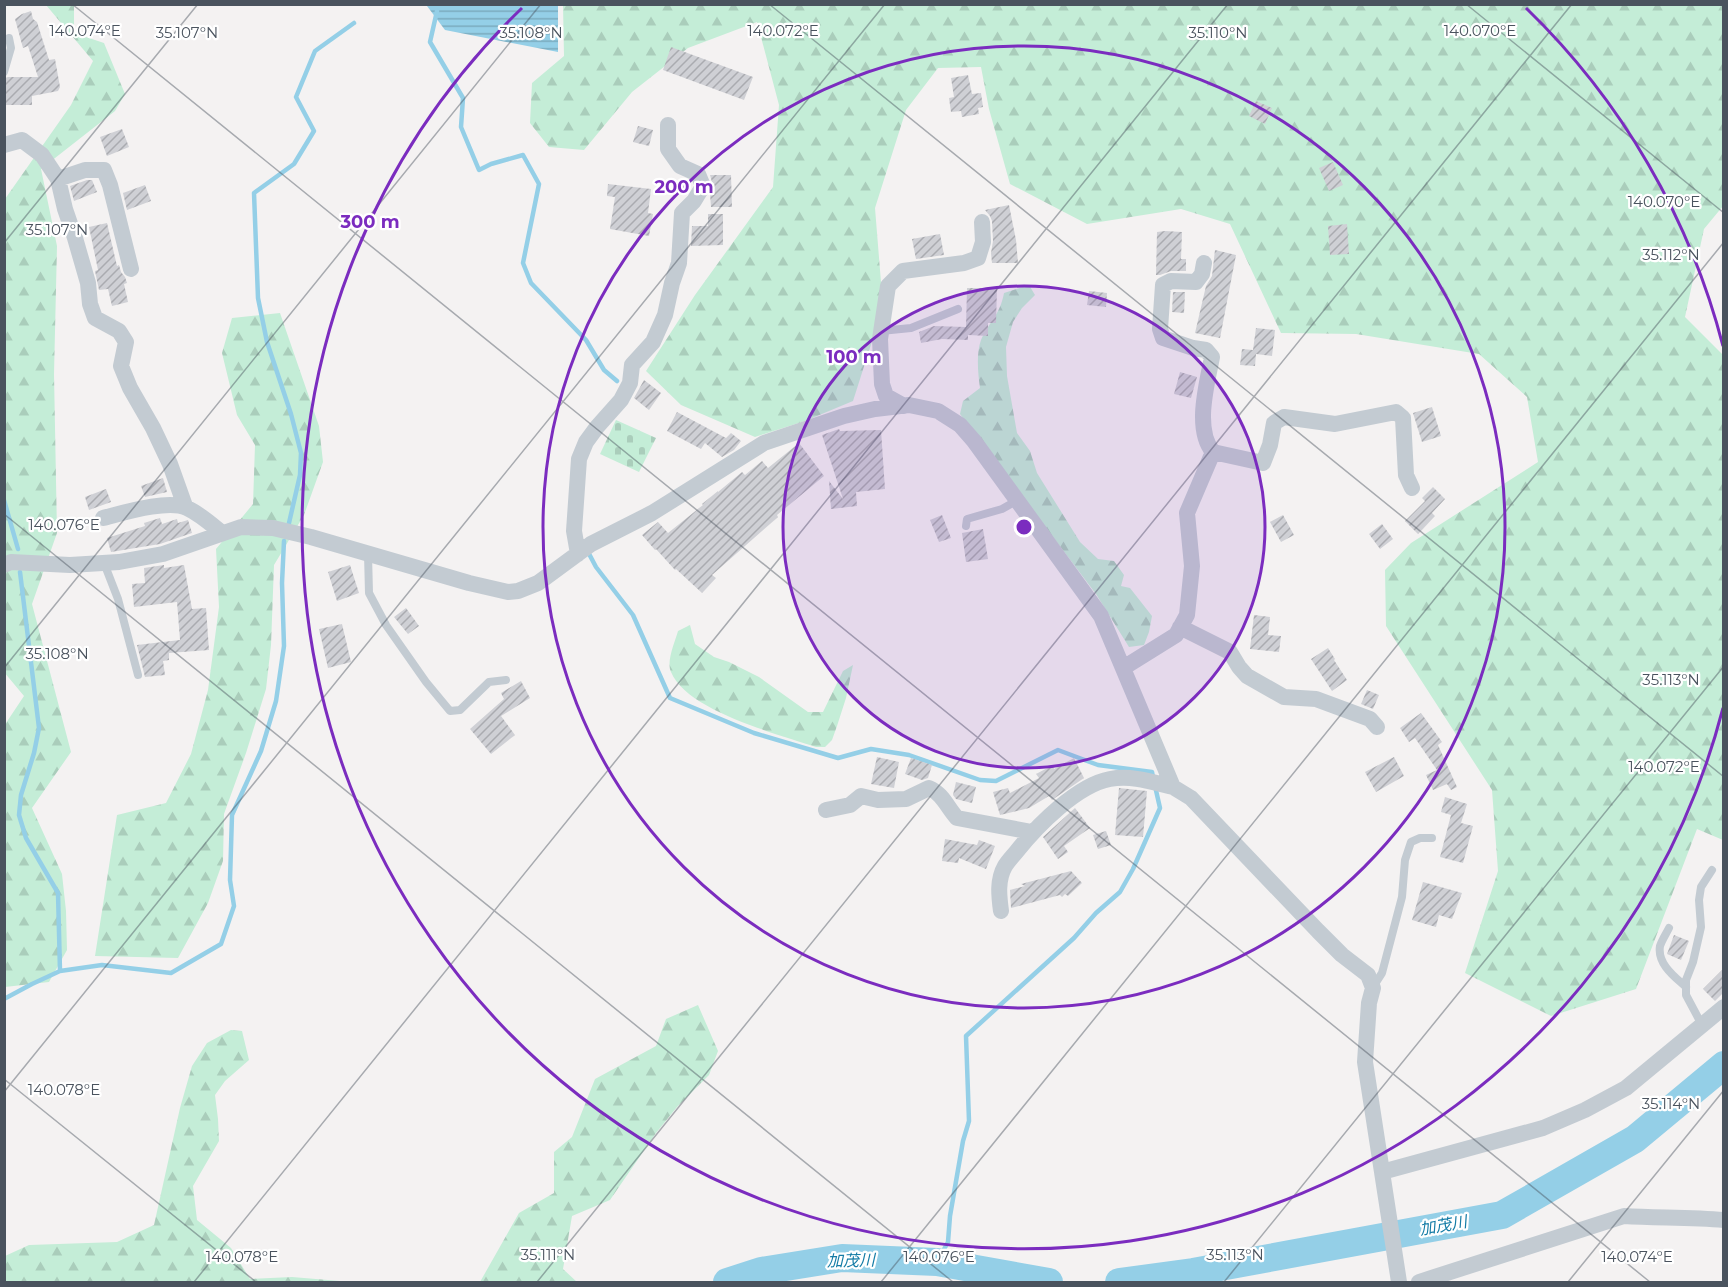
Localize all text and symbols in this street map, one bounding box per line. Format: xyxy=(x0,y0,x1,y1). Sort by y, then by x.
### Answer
text: 140.074°E xyxy=(49,21,121,40)
text: 140.072°E xyxy=(747,21,819,40)
text: 140.070°E xyxy=(1444,21,1516,40)
text: 35.107°N xyxy=(156,23,218,42)
text: 35.108°N xyxy=(499,23,563,42)
text: 35.110°N xyxy=(1188,23,1248,42)
text: 200 m xyxy=(654,176,714,198)
text: 140.070°E xyxy=(1628,192,1700,211)
text: 300 m xyxy=(339,211,400,233)
text: 35.107°N xyxy=(26,220,88,239)
text: 35.112°N xyxy=(1642,245,1700,264)
text: 100 m xyxy=(826,346,882,368)
text: 140.076°E xyxy=(28,515,100,534)
centre of rings xyxy=(1014,517,1034,537)
text: 35.108°N xyxy=(25,644,89,663)
text: 35.113°N xyxy=(1642,670,1700,689)
text: 140.072°E xyxy=(1628,757,1700,776)
text: 140.078°E xyxy=(28,1080,100,1099)
text: 35.114°N xyxy=(1642,1094,1700,1113)
water label: 加茂川 xyxy=(1418,1212,1470,1239)
text: 35.111°N xyxy=(521,1245,575,1264)
text: 35.113°N xyxy=(1206,1245,1264,1264)
text: 140.078°E xyxy=(206,1247,278,1266)
text: 140.076°E xyxy=(903,1247,975,1266)
text: 140.074°E xyxy=(1601,1247,1673,1266)
water label: 加茂川 xyxy=(827,1251,877,1270)

